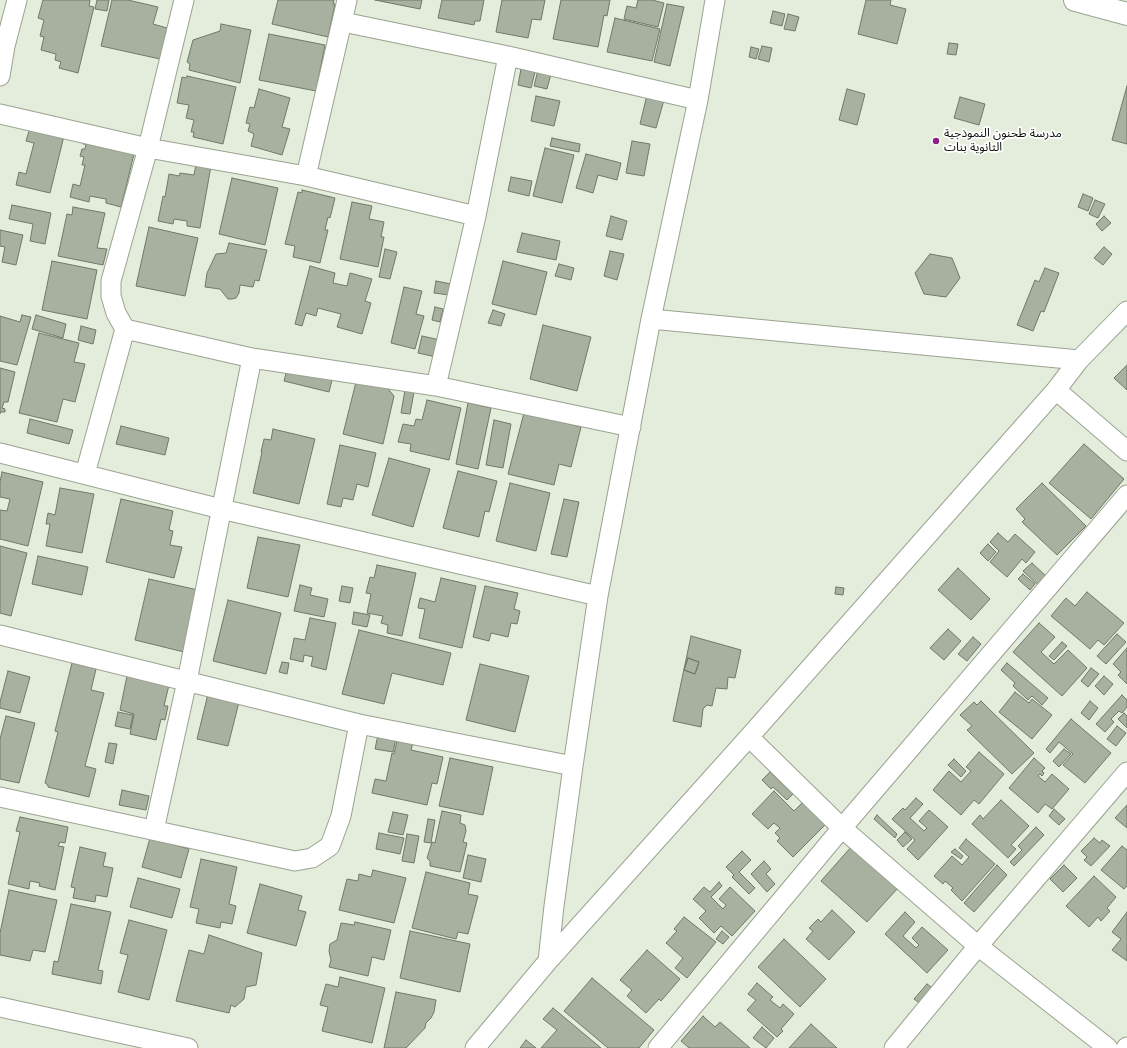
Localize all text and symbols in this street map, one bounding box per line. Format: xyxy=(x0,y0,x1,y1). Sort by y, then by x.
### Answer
place label: مدرسة طحنون النموذجية الثانوية بنات xyxy=(944,127,1062,155)
marker: مدرسة طحنون النموذجية الثانوية بنات xyxy=(931,136,941,146)

